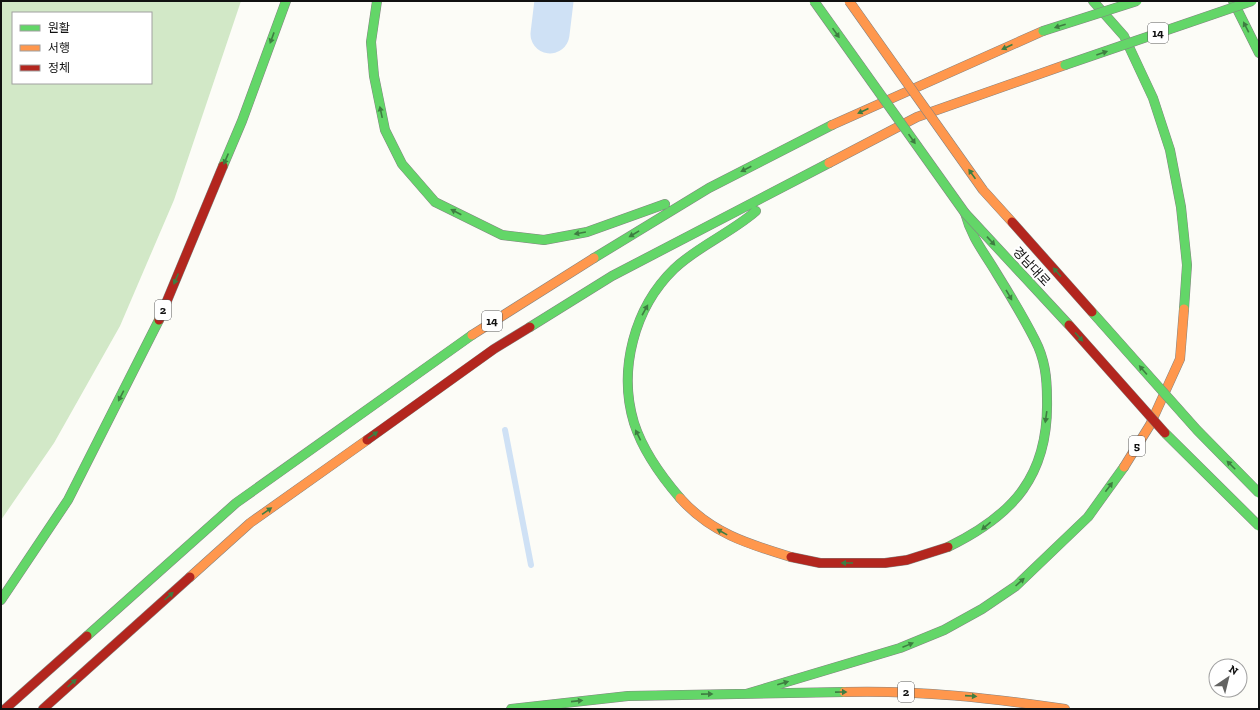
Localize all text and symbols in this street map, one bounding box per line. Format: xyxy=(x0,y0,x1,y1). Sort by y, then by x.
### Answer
legend xyxy=(12,12,152,84)
text: 원활 xyxy=(48,21,70,35)
one-way arrow xyxy=(1243,21,1249,33)
one-way arrow xyxy=(1053,23,1065,29)
road number: 14 xyxy=(1148,23,1168,43)
one-way arrow xyxy=(832,27,840,38)
one-way arrow xyxy=(269,32,275,44)
text: 서행 xyxy=(48,41,70,55)
one-way arrow xyxy=(1002,44,1013,50)
one-way arrow xyxy=(1096,49,1108,55)
text: 정체 xyxy=(48,61,70,75)
one-way arrow xyxy=(378,106,384,118)
one-way arrow xyxy=(857,108,868,114)
one-way arrow xyxy=(908,133,916,144)
one-way arrow xyxy=(223,153,229,164)
one-way arrow xyxy=(741,166,752,172)
one-way arrow xyxy=(968,169,976,179)
one-way arrow xyxy=(451,209,462,215)
one-way arrow xyxy=(574,230,586,236)
one-way arrow xyxy=(629,230,639,238)
one-way arrow xyxy=(986,236,996,246)
street label: 경남대로 xyxy=(1010,244,1053,289)
one-way arrow xyxy=(1053,267,1062,277)
one-way arrow xyxy=(173,273,179,285)
one-way arrow xyxy=(1006,290,1013,301)
road number: 2 xyxy=(155,300,171,320)
one-way arrow xyxy=(642,304,649,316)
road number: 14 xyxy=(482,311,502,331)
one-way arrow xyxy=(1074,332,1084,342)
one-way arrow xyxy=(1139,364,1148,375)
one-way arrow xyxy=(117,391,124,402)
one-way arrow xyxy=(1043,410,1049,423)
one-way arrow xyxy=(635,430,641,441)
one-way arrow xyxy=(367,431,378,439)
road number: 5 xyxy=(1129,436,1145,456)
one-way arrow xyxy=(1226,460,1236,470)
one-way arrow xyxy=(1105,482,1114,493)
one-way arrow xyxy=(261,507,272,515)
one-way arrow xyxy=(981,522,991,531)
one-way arrow xyxy=(716,528,728,535)
one-way arrow xyxy=(840,560,853,566)
one-way arrow xyxy=(1015,577,1026,586)
one-way arrow xyxy=(164,592,173,601)
one-way arrow xyxy=(902,642,914,648)
north arrow xyxy=(1208,658,1248,698)
text: N xyxy=(1226,662,1241,678)
one-way arrow xyxy=(67,678,77,688)
one-way arrow xyxy=(778,680,790,686)
road number: 2 xyxy=(898,682,914,702)
one-way arrow xyxy=(835,689,848,695)
one-way arrow xyxy=(701,691,713,698)
one-way arrow xyxy=(965,693,977,700)
one-way arrow xyxy=(571,698,583,704)

